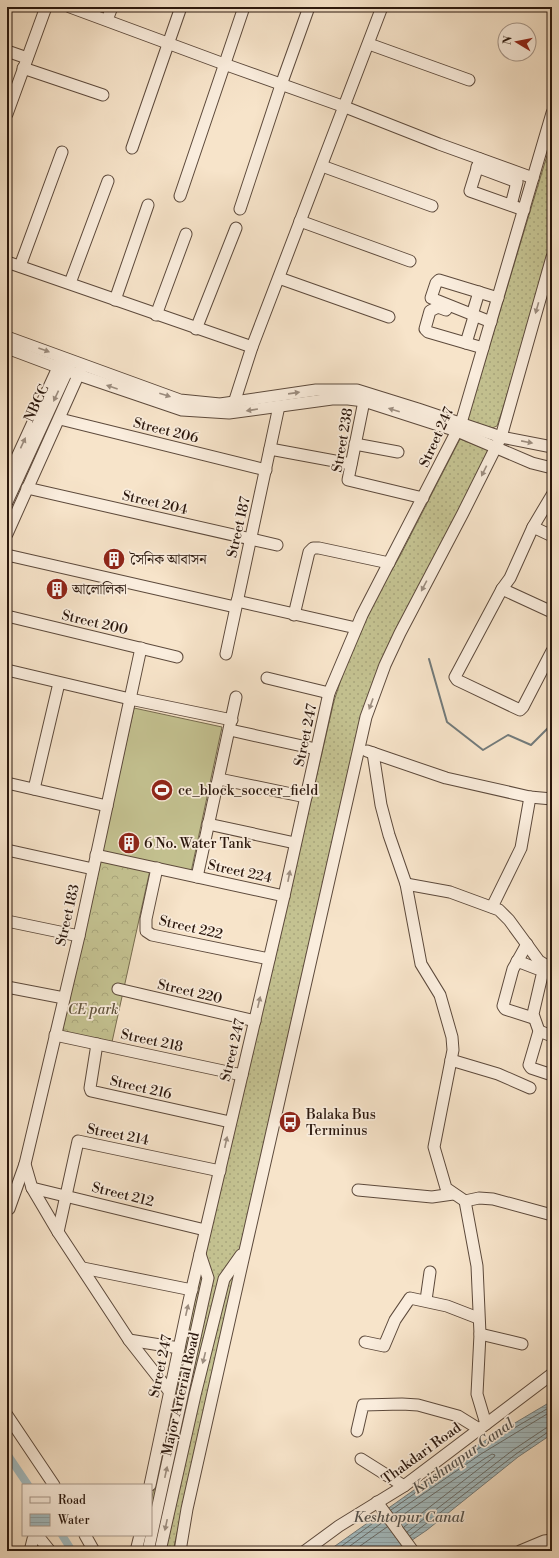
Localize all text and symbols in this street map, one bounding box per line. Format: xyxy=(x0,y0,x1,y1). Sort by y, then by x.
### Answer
north arrow xyxy=(497,22,537,62)
text: N xyxy=(500,35,516,46)
one-way arrow xyxy=(534,302,540,314)
one-way arrow xyxy=(38,347,50,353)
street label: NBCC xyxy=(20,382,53,425)
one-way arrow xyxy=(106,383,118,389)
one-way arrow xyxy=(288,390,300,396)
one-way arrow xyxy=(53,391,59,402)
one-way arrow xyxy=(160,392,172,398)
street label: Street 247 xyxy=(416,405,458,470)
one-way arrow xyxy=(246,407,258,413)
street label: Street 238 xyxy=(328,407,358,474)
one-way arrow xyxy=(387,407,399,413)
street label: Street 206 xyxy=(131,414,201,448)
one-way arrow xyxy=(21,437,27,449)
one-way arrow xyxy=(521,440,534,446)
one-way arrow xyxy=(481,465,487,476)
street label: Street 204 xyxy=(120,487,189,519)
street label: Street 187 xyxy=(223,495,255,560)
building icon: সৈনিক আবাসন xyxy=(101,546,127,572)
place label: সৈনিক আবাসন xyxy=(129,551,207,569)
building icon: আলোলিকা xyxy=(44,576,70,602)
one-way arrow xyxy=(421,580,428,592)
place label: আলোলিকা xyxy=(71,581,127,599)
street label: Street 200 xyxy=(60,607,130,639)
one-way arrow xyxy=(367,699,373,711)
street label: Street 247 xyxy=(291,702,321,768)
sports icon: ce_block_soccer_field xyxy=(149,777,175,803)
place label: ce_block_soccer_field xyxy=(178,782,318,800)
building icon: 6 No. Water Tank xyxy=(116,830,142,856)
place label: 6 No. Water Tank xyxy=(144,835,252,853)
street label: Street 224 xyxy=(206,856,274,888)
one-way arrow xyxy=(286,869,292,882)
street label: Street 183 xyxy=(52,882,84,948)
street label: Street 222 xyxy=(157,912,224,944)
street label: Street 220 xyxy=(156,976,224,1008)
one-way arrow xyxy=(257,996,263,1008)
park label: CE park xyxy=(68,1001,118,1019)
street label: Street 247 xyxy=(217,1017,249,1083)
street label: Street 218 xyxy=(119,1026,185,1056)
street label: Street 216 xyxy=(108,1072,174,1104)
place label: Balaka Bus Terminus xyxy=(305,1106,376,1140)
bus stop icon: Balaka Bus Terminus xyxy=(277,1109,303,1135)
street label: Street 214 xyxy=(85,1120,150,1150)
one-way arrow xyxy=(224,1136,230,1148)
street label: Street 212 xyxy=(90,1179,156,1211)
one-way arrow xyxy=(185,1304,191,1316)
street label: Major Arterial Road xyxy=(158,1331,204,1458)
street label: Street 247 xyxy=(146,1333,176,1399)
one-way arrow xyxy=(201,1352,207,1364)
water label: Krishnapur Canal xyxy=(409,1414,518,1499)
street label: Thakdari Road xyxy=(378,1419,465,1489)
one-way arrow xyxy=(163,1466,169,1478)
legend xyxy=(22,1484,152,1536)
text: Road xyxy=(58,1493,86,1508)
water label: Keshtopur Canal xyxy=(353,1508,465,1527)
text: Water xyxy=(57,1513,90,1528)
one-way arrow xyxy=(162,1519,168,1531)

